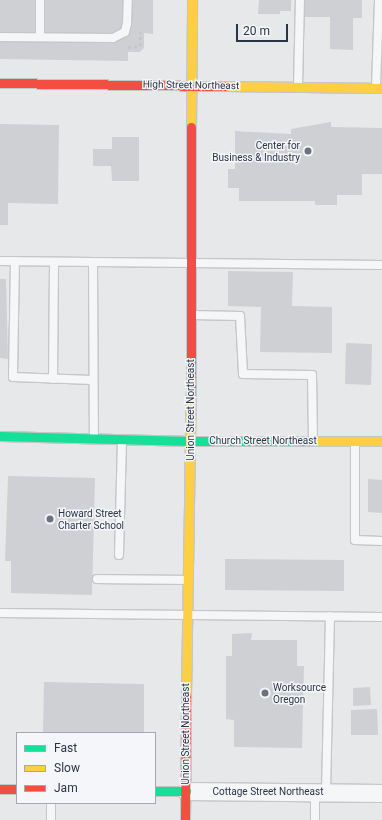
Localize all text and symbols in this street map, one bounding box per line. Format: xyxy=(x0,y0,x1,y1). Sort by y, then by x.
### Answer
scale bar xyxy=(238,16,290,42)
text: 20 m xyxy=(243,24,270,38)
street label: High Street Northeast xyxy=(143,78,239,92)
place label: Center for Business & Industry xyxy=(212,139,300,162)
marker: Center for Business & Industry xyxy=(303,146,313,156)
street label: Union Street Northeast xyxy=(185,359,197,461)
street label: Church Street Northeast xyxy=(209,435,317,447)
place label: Howard Street Charter School xyxy=(58,507,124,530)
marker: Howard Street Charter School xyxy=(45,514,55,524)
place label: Worksource Oregon xyxy=(273,681,326,704)
street label: Union Street Northeast xyxy=(180,683,192,785)
marker: Worksource Oregon xyxy=(260,688,270,698)
legend xyxy=(16,732,156,804)
text: Fast xyxy=(54,741,77,755)
text: Slow xyxy=(54,761,80,775)
text: Jam xyxy=(54,781,78,795)
street label: Cottage Street Northeast xyxy=(213,786,323,798)

